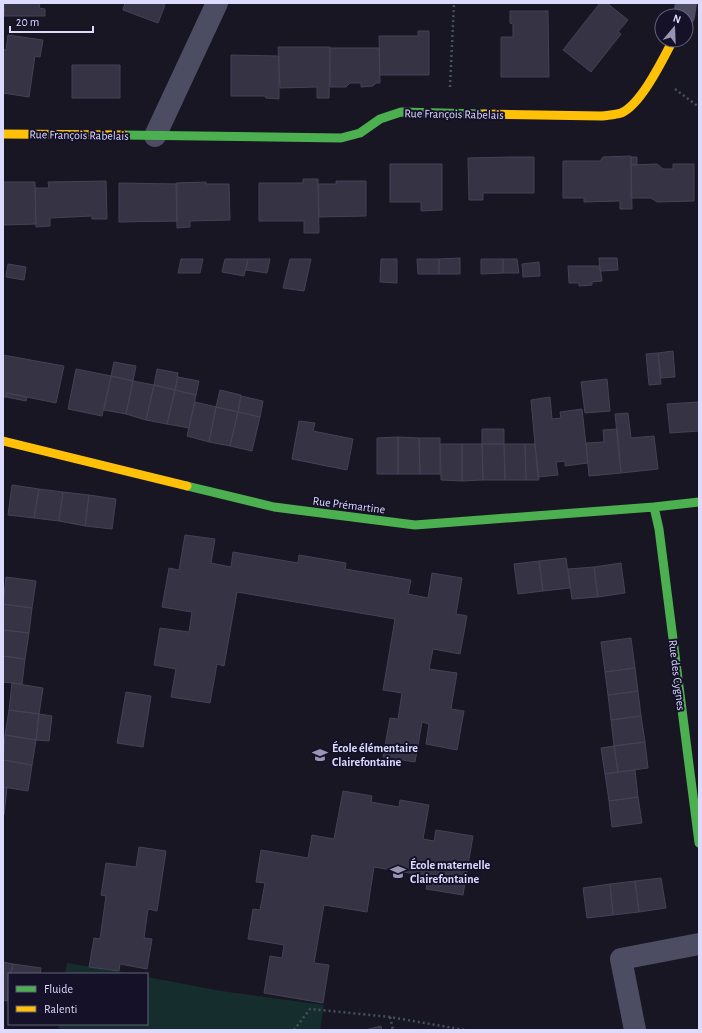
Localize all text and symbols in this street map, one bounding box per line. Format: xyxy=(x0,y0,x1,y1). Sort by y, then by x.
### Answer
scale bar xyxy=(10,8,93,34)
north arrow xyxy=(654,8,694,48)
text: N xyxy=(672,13,683,25)
text: 20 m xyxy=(16,16,39,28)
street label: Rue François Rabelais xyxy=(404,107,504,121)
street label: Rue François Rabelais xyxy=(29,128,129,142)
street label: Rue Prémartine xyxy=(312,495,386,515)
street label: Rue des Cygnes xyxy=(666,639,687,711)
place label: École élémentaire Clairefontaine xyxy=(332,740,418,768)
school or university icon: École élémentaire Clairefontaine xyxy=(311,746,329,764)
place label: École maternelle Clairefontaine xyxy=(410,857,491,885)
school or university icon: École maternelle Clairefontaine xyxy=(389,863,407,881)
legend xyxy=(8,973,148,1025)
text: Fluide xyxy=(44,983,73,995)
text: Ralenti xyxy=(44,1003,77,1015)

